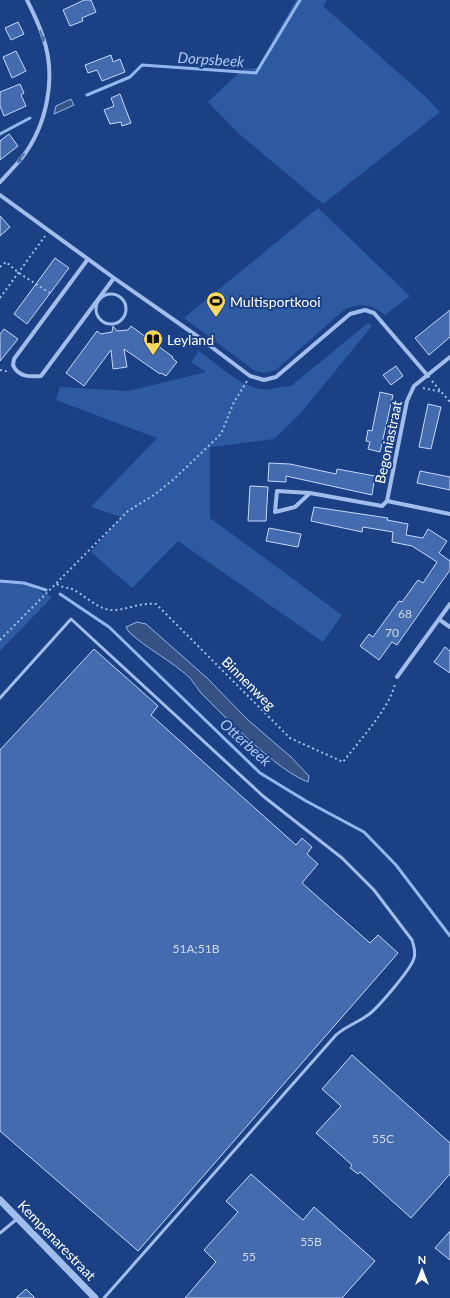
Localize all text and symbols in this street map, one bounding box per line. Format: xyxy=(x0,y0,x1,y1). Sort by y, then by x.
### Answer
one-way arrow xyxy=(40,30,46,42)
water label: Dorpsbeek xyxy=(177,48,246,70)
one-way arrow xyxy=(16,153,25,164)
sports icon: Multisportkooi xyxy=(205,290,227,318)
place label: Multisportkooi xyxy=(230,293,321,310)
library icon: Leyland xyxy=(142,328,164,356)
place label: Leyland xyxy=(167,331,214,348)
street label: Begoniastraat xyxy=(371,399,405,485)
house number: 68 xyxy=(398,606,412,621)
house number: 70 xyxy=(385,625,399,640)
street label: Binnenweg xyxy=(219,653,279,713)
water label: Otterbeek xyxy=(217,714,276,770)
house number: 51A;51B xyxy=(173,941,220,956)
house number: 55C xyxy=(372,1131,394,1146)
street label: Kempenarestraat xyxy=(14,1196,100,1284)
house number: 55B xyxy=(300,1234,322,1249)
house number: 55 xyxy=(242,1249,256,1264)
north arrow xyxy=(402,1250,442,1290)
text: N xyxy=(418,1253,426,1266)

